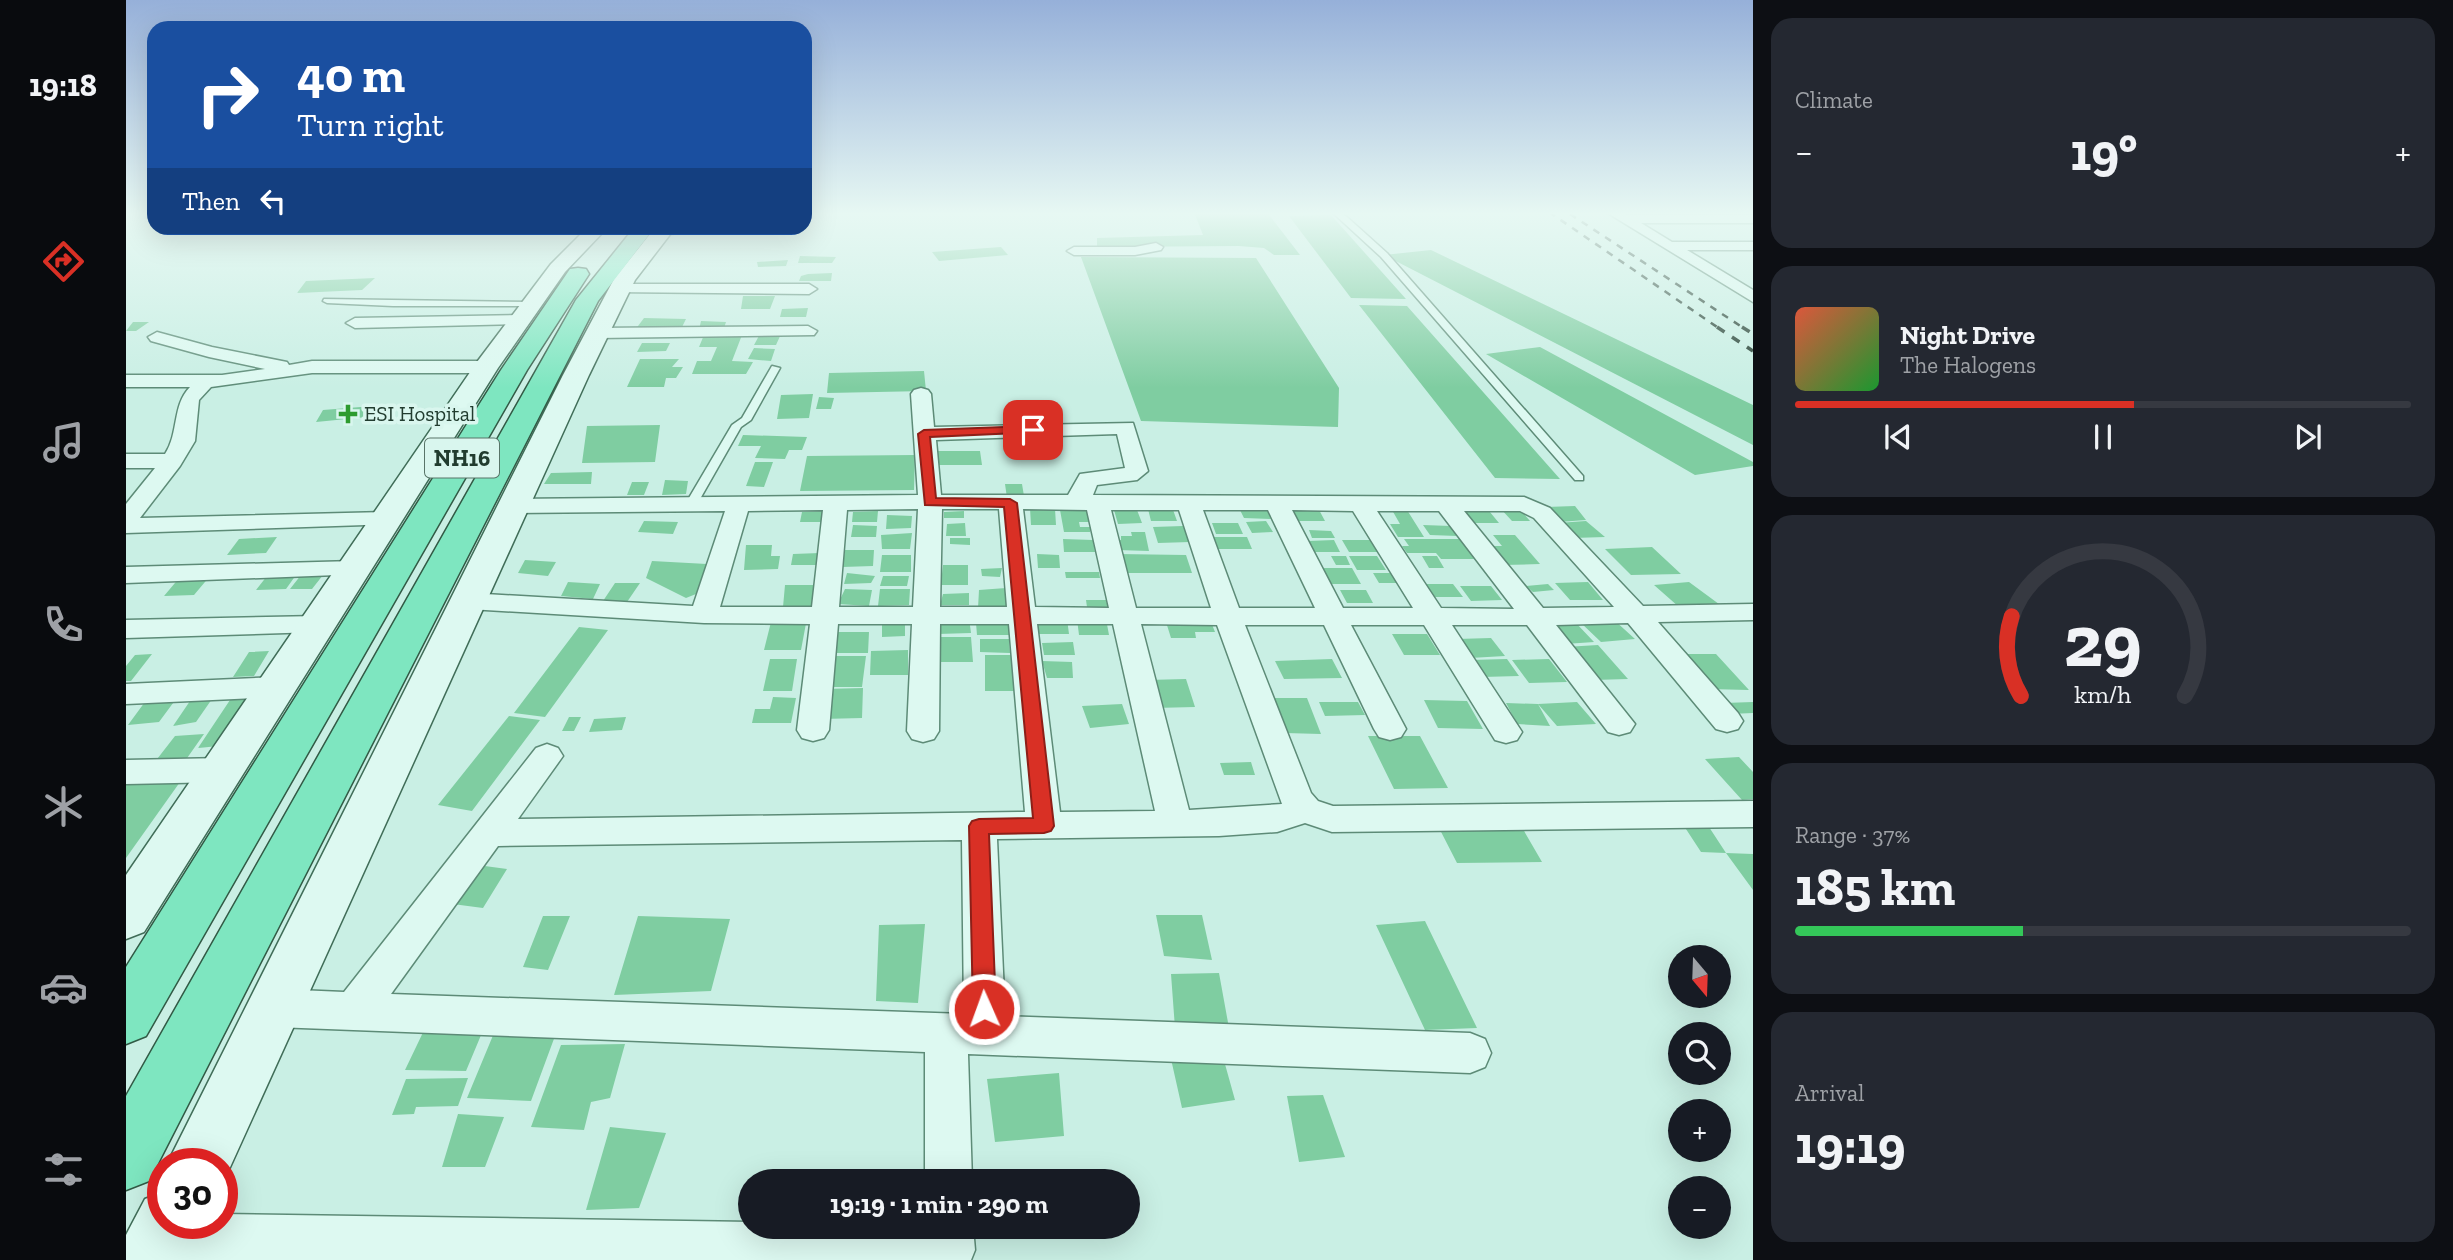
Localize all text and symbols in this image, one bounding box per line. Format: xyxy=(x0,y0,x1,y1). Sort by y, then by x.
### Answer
text: 40 m xyxy=(297,46,405,105)
icon: right xyxy=(182,49,273,140)
text: 19:18 xyxy=(29,66,97,104)
text: Climate xyxy=(1795,86,1873,114)
text: Turn right xyxy=(297,106,444,144)
text: 19° xyxy=(2070,121,2137,183)
text: − xyxy=(1795,129,1813,175)
text: + xyxy=(2395,129,2411,175)
icon: left xyxy=(254,182,292,220)
text: Then xyxy=(182,185,240,217)
icon: directions xyxy=(39,237,88,286)
text: Night Drive xyxy=(1900,319,2035,351)
text: The Halogens xyxy=(1900,351,2036,379)
pin xyxy=(1003,400,1063,460)
place label: ESI Hospital xyxy=(364,401,476,426)
marker: ESI Hospital xyxy=(338,404,358,424)
icon: arrive xyxy=(1014,411,1052,449)
icon: music xyxy=(39,418,88,467)
icon: previous xyxy=(1879,418,1917,456)
icon: pause xyxy=(2084,418,2122,456)
icon: next xyxy=(2289,418,2327,456)
road number: NH16 xyxy=(425,438,499,478)
text: 29 xyxy=(2064,597,2142,685)
icon: phone xyxy=(39,600,88,649)
text: km/h xyxy=(2074,679,2132,709)
icon: climate xyxy=(39,782,88,831)
text: Range · 37% xyxy=(1795,821,1910,849)
text: 185 km xyxy=(1795,856,1955,918)
north arrow xyxy=(1668,945,1731,1008)
map controls xyxy=(1668,945,1731,1239)
icon: car xyxy=(39,963,88,1012)
position arrow xyxy=(947,972,1021,1046)
button: search xyxy=(1668,1022,1731,1085)
text: Arrival xyxy=(1795,1079,1864,1107)
button: + xyxy=(1668,1099,1731,1162)
text: 19:19 xyxy=(1795,1114,1906,1176)
icon: filters xyxy=(39,1145,88,1194)
speed limit sign: 30 xyxy=(147,1148,238,1239)
button: − xyxy=(1668,1176,1731,1239)
text: 19:19 · 1 min · 290 m xyxy=(830,1188,1048,1220)

